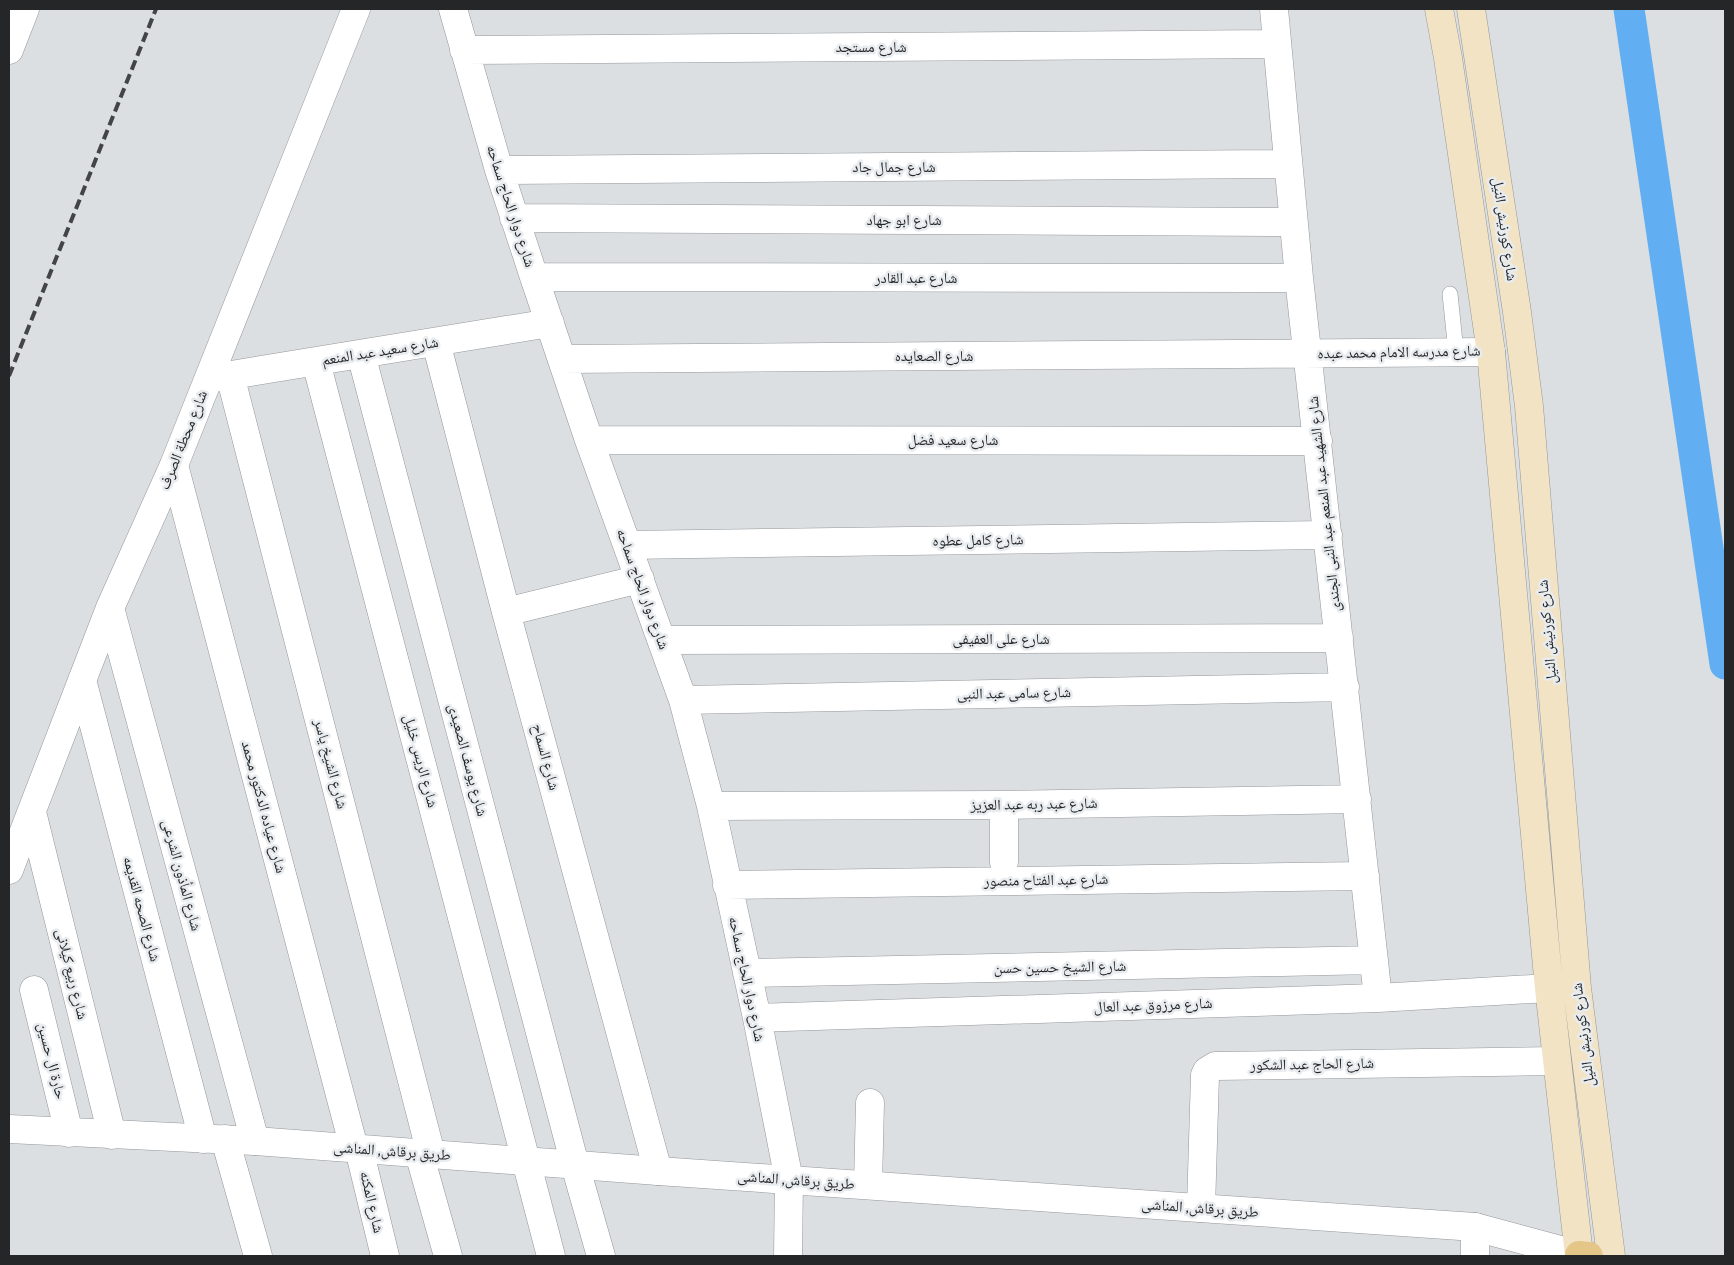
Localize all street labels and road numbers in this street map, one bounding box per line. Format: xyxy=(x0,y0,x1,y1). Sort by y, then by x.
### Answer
street label: شارع مستجد xyxy=(835,38,907,57)
street label: شارع دوار الحاج سماحه xyxy=(482,143,539,270)
street label: شارع جمال جاد xyxy=(852,158,936,177)
street label: شارع كورنيش النيل xyxy=(1488,176,1521,282)
street label: شارع ابو جهاد xyxy=(866,211,942,230)
street label: شارع عبد القادر xyxy=(874,269,957,288)
street label: شارع سعيد عبد المنعم xyxy=(320,333,440,370)
street label: شارع مدرسه الامام محمد عبده xyxy=(1317,342,1481,363)
street label: شارع الصعايده xyxy=(895,347,973,366)
street label: شارع محطة الصرف xyxy=(155,388,212,493)
street label: شارع الشهيد عبد المنعم عبد النبى الجندى xyxy=(1304,395,1345,613)
street label: شارع سعيد فضل xyxy=(908,431,998,450)
street label: شارع دوار الحاج سماحه xyxy=(612,526,673,652)
street label: شارع كامل عطوه xyxy=(932,530,1024,551)
street label: شارع كورنيش النيل xyxy=(1533,579,1562,685)
street label: شارع على العفيفى xyxy=(952,630,1050,649)
street label: شارع سامى عبد النبى xyxy=(957,683,1071,704)
street label: شارع يوسف الصعيدى xyxy=(443,702,492,819)
street label: شارع الريس خليل xyxy=(399,712,442,810)
street label: شارع الشيخ ياسر xyxy=(309,716,352,811)
street label: شارع السماح xyxy=(528,722,564,793)
street label: شارع عياده الدكتور محمد xyxy=(237,739,290,875)
street label: شارع عبد ربه عبد العزيز xyxy=(969,794,1098,815)
street label: شارع المأذون الشرعى xyxy=(158,817,206,933)
street label: شارع الصحه القديمه xyxy=(118,854,165,964)
street label: شارع عبد الفتاح منصور xyxy=(983,870,1109,891)
street label: شارع دوار الحاج سماحه xyxy=(724,915,769,1044)
street label: شارع ربيع كيلانى xyxy=(51,927,92,1022)
street label: شارع الشيخ حسين حسن xyxy=(994,957,1127,978)
street label: شارع كورنيش النيل xyxy=(1568,982,1599,1088)
street label: شارع مرزوق عبد العال xyxy=(1093,994,1213,1017)
street label: حارة ال حسين xyxy=(33,1021,70,1102)
street label: شارع الحاج عبد الشكور xyxy=(1249,1054,1374,1075)
street label: طريق برقاش, المناشى xyxy=(333,1138,451,1165)
street label: طريق برقاش, المناشى xyxy=(737,1167,855,1194)
street label: شارع المكنه xyxy=(355,1169,388,1235)
street label: طريق برقاش, المناشى xyxy=(1141,1195,1259,1222)

